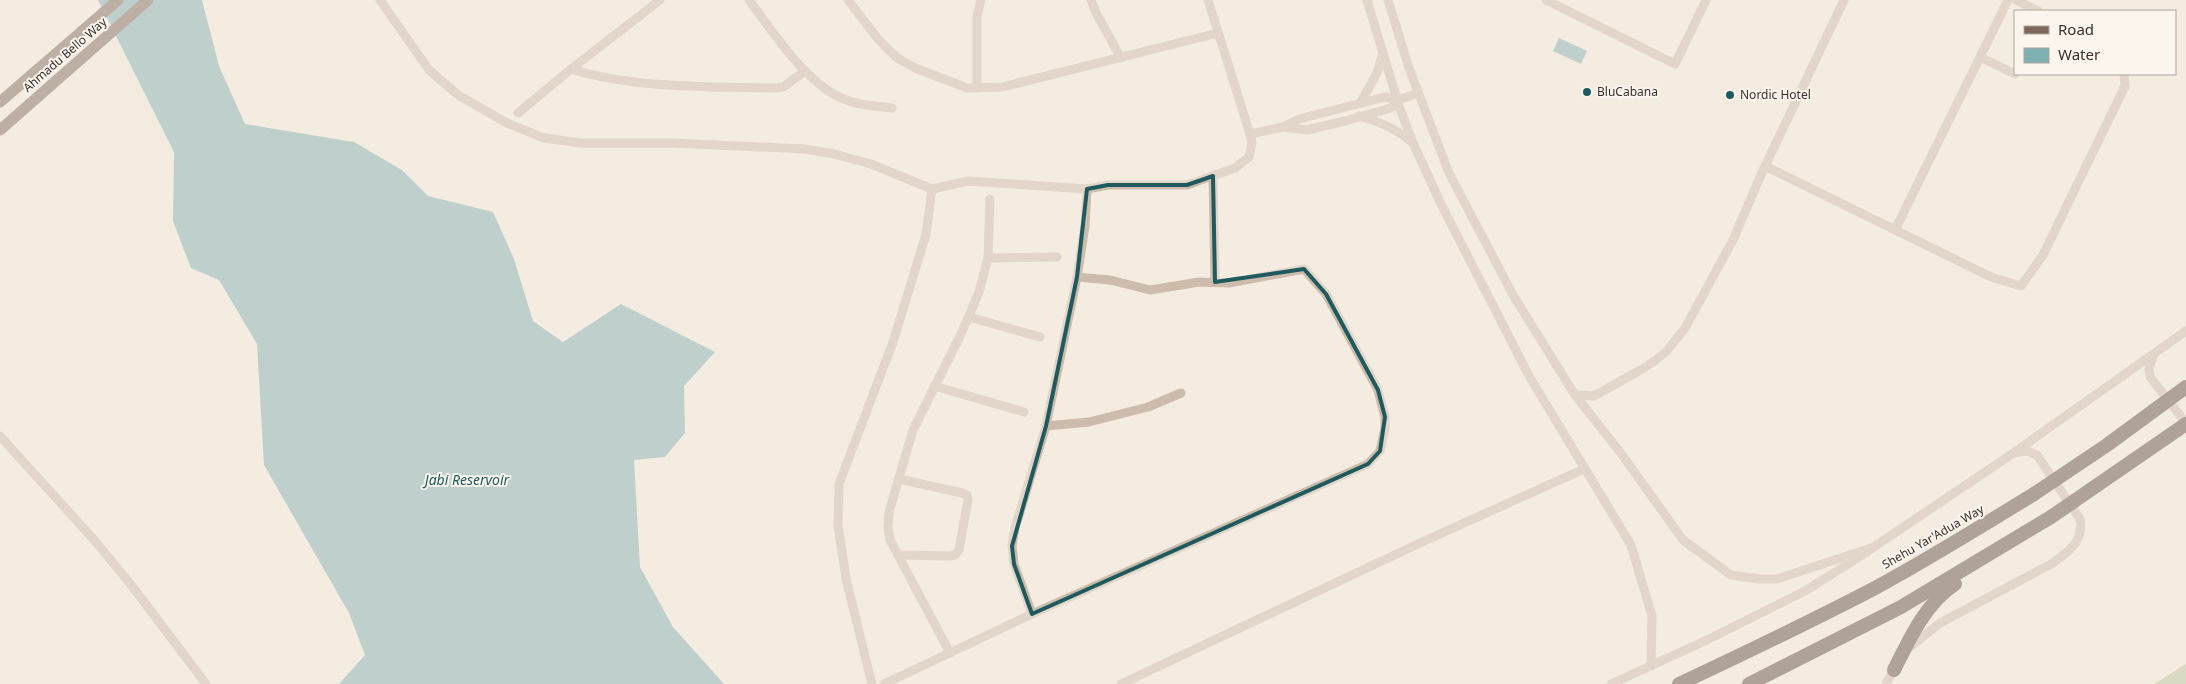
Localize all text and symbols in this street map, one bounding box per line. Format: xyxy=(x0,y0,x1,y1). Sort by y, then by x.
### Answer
legend xyxy=(2014,10,2176,75)
street label: Ahmadu Bello Way xyxy=(19,13,111,96)
text: Road xyxy=(2058,19,2094,39)
text: Water xyxy=(2058,44,2100,64)
place label: BluCabana xyxy=(1597,83,1658,100)
marker: BluCabana xyxy=(1581,86,1593,98)
place label: Nordic Hotel xyxy=(1740,86,1811,103)
marker: Nordic Hotel xyxy=(1724,89,1736,101)
water label: Jabi Reservoir xyxy=(422,470,510,489)
street label: Shehu Yar'Adua Way xyxy=(1879,500,1988,573)

